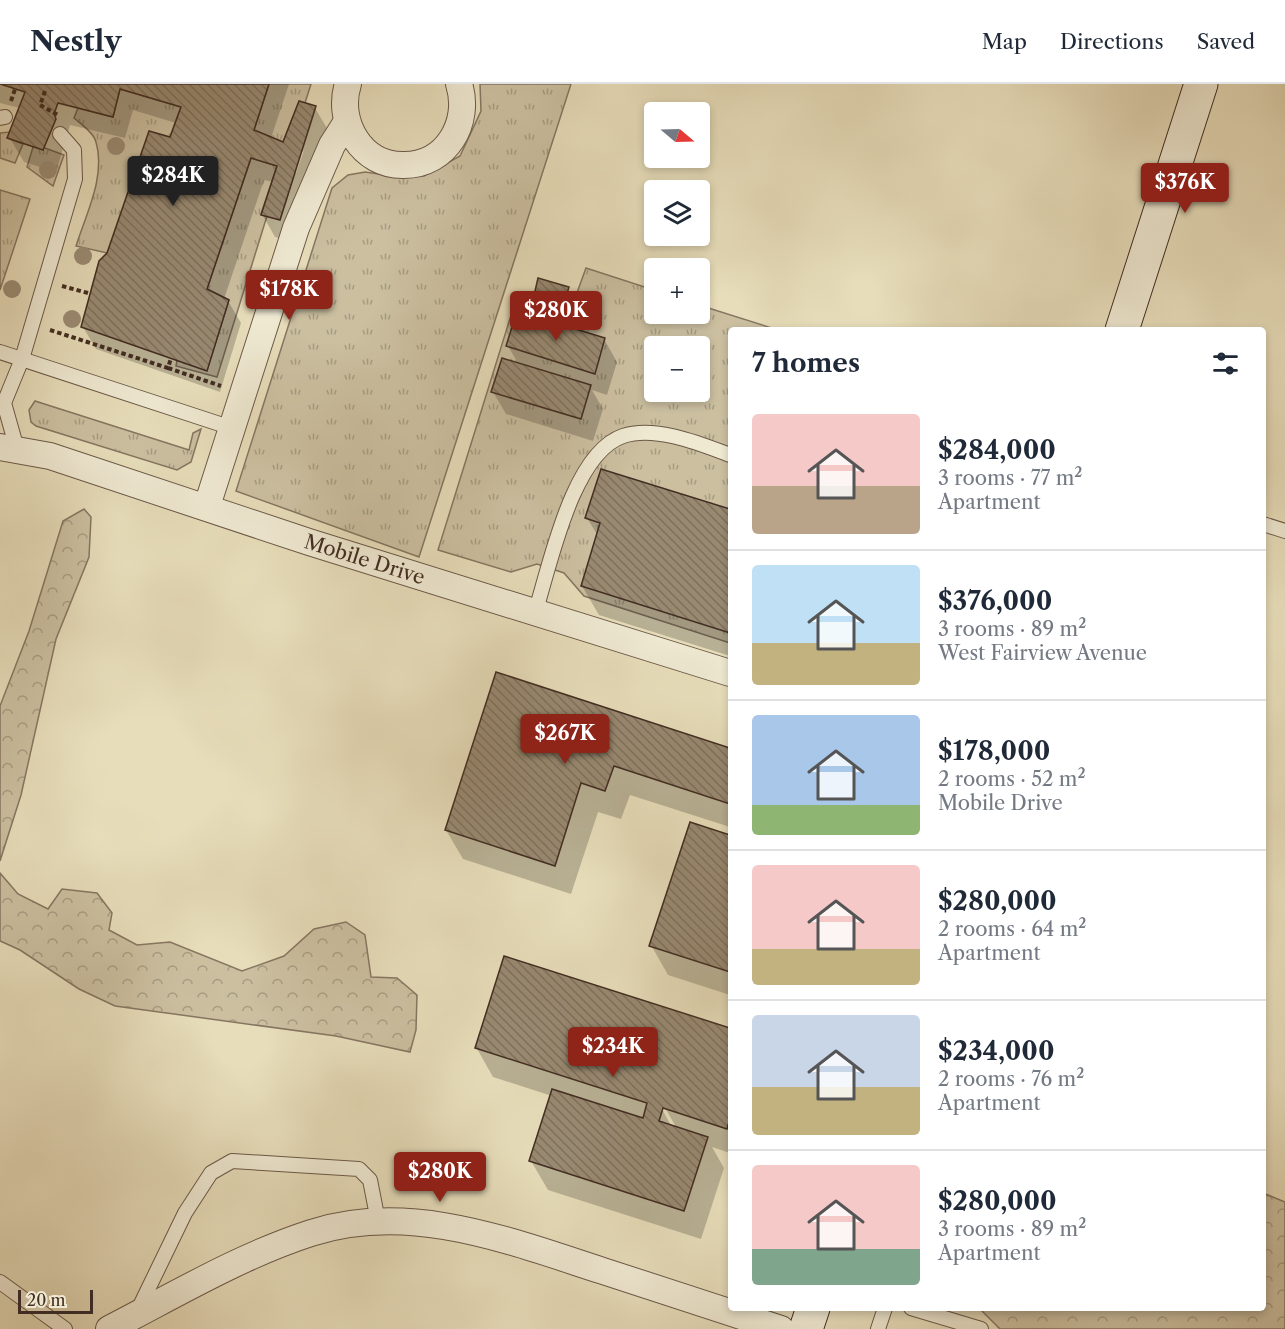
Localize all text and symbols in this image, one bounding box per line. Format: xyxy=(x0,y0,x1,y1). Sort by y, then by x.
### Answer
text: Nestly xyxy=(30,24,121,58)
text: Map xyxy=(982,29,1027,54)
text: Directions xyxy=(1060,29,1164,54)
text: Saved xyxy=(1197,29,1255,54)
north arrow xyxy=(644,102,710,168)
map controls xyxy=(644,102,710,402)
pin: $284K xyxy=(131,156,215,207)
text: $284K xyxy=(141,163,205,187)
pin: $376K xyxy=(1143,163,1227,214)
text: $376K xyxy=(1155,170,1215,194)
button: layers xyxy=(644,180,710,246)
button: + xyxy=(644,258,710,324)
pin: $178K xyxy=(247,270,331,321)
text: $178K xyxy=(260,277,318,301)
pin: $280K xyxy=(514,291,598,342)
text: $280K xyxy=(524,298,588,322)
button: − xyxy=(644,336,710,402)
text: 7 homes xyxy=(752,347,860,379)
icon: filters xyxy=(1209,347,1242,380)
text: $284,000 xyxy=(938,434,1056,466)
icon: home xyxy=(800,438,872,510)
text: 3 rooms · 77 m² xyxy=(938,466,1082,490)
text: Apartment xyxy=(938,490,1041,514)
street label: Mobile Drive xyxy=(302,529,428,589)
text: $376,000 xyxy=(938,585,1052,617)
icon: home xyxy=(800,589,872,661)
text: 3 rooms · 89 m² xyxy=(938,617,1086,641)
text: West Fairview Avenue xyxy=(938,641,1147,665)
pin: $267K xyxy=(523,714,607,765)
text: $267K xyxy=(534,721,596,745)
text: $178,000 xyxy=(938,735,1050,767)
icon: home xyxy=(800,739,872,811)
text: 2 rooms · 52 m² xyxy=(938,767,1086,791)
text: Mobile Drive xyxy=(938,791,1063,815)
text: $280,000 xyxy=(938,885,1057,917)
icon: home xyxy=(800,889,872,961)
text: 2 rooms · 64 m² xyxy=(938,917,1087,941)
text: Apartment xyxy=(938,941,1041,965)
pin: $234K xyxy=(571,1027,655,1078)
text: $234K xyxy=(582,1034,644,1058)
text: $234,000 xyxy=(938,1035,1055,1067)
icon: home xyxy=(800,1039,872,1111)
text: 2 rooms · 76 m² xyxy=(938,1067,1084,1091)
text: Apartment xyxy=(938,1091,1041,1115)
pin: $280K xyxy=(398,1152,482,1203)
text: $280K xyxy=(408,1159,472,1183)
text: $280,000 xyxy=(938,1185,1057,1217)
icon: home xyxy=(800,1189,872,1261)
text: 3 rooms · 89 m² xyxy=(938,1217,1086,1241)
text: Apartment xyxy=(938,1241,1041,1265)
scale bar xyxy=(18,1287,93,1314)
text: 20 m xyxy=(27,1290,66,1310)

